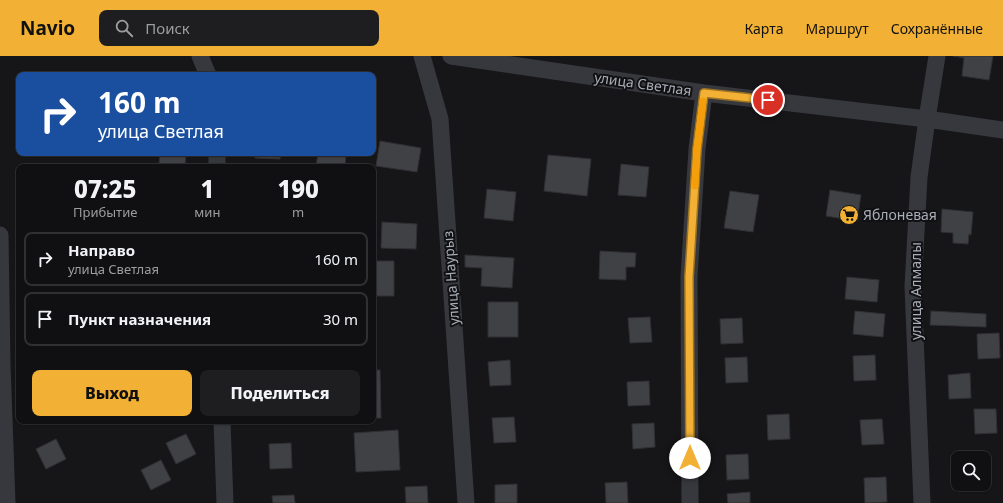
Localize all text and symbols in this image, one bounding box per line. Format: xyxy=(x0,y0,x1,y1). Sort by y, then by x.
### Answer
search box xyxy=(99,10,379,46)
text: Navio xyxy=(20,15,75,41)
icon: search xyxy=(113,17,135,39)
text: Поиск xyxy=(145,18,190,38)
text: Карта xyxy=(744,19,783,38)
text: Маршрут xyxy=(805,19,869,38)
text: Сохранённые xyxy=(891,19,983,38)
street label: улица Светлая xyxy=(593,67,693,100)
text: 160 m xyxy=(98,83,181,121)
pin xyxy=(751,83,785,117)
icon: right xyxy=(32,88,84,140)
icon: arrive xyxy=(757,89,779,111)
text: улица Светлая xyxy=(98,119,224,143)
text: 07:25 xyxy=(74,172,136,205)
text: 1 xyxy=(200,172,214,205)
text: 190 xyxy=(277,172,319,205)
text: Прибытие xyxy=(73,203,137,221)
text: мин xyxy=(194,203,220,221)
text: m xyxy=(292,203,304,221)
supermarket icon: Яблоневая xyxy=(838,204,860,226)
place label: Яблоневая xyxy=(863,205,937,224)
street label: улица Наурыз xyxy=(438,230,463,326)
text: Направо xyxy=(68,240,135,260)
street label: улица Алмалы xyxy=(906,242,925,340)
icon: right xyxy=(34,248,56,270)
text: 160 m xyxy=(314,249,358,269)
text: улица Светлая xyxy=(68,260,159,278)
icon: arrive xyxy=(34,308,56,330)
text: Пункт назначения xyxy=(68,309,211,329)
text: 30 m xyxy=(323,309,358,329)
button: Выход xyxy=(32,370,192,416)
button: Поделиться xyxy=(200,370,360,416)
position arrow xyxy=(669,437,711,479)
map controls xyxy=(951,451,991,491)
button: search xyxy=(951,451,991,491)

